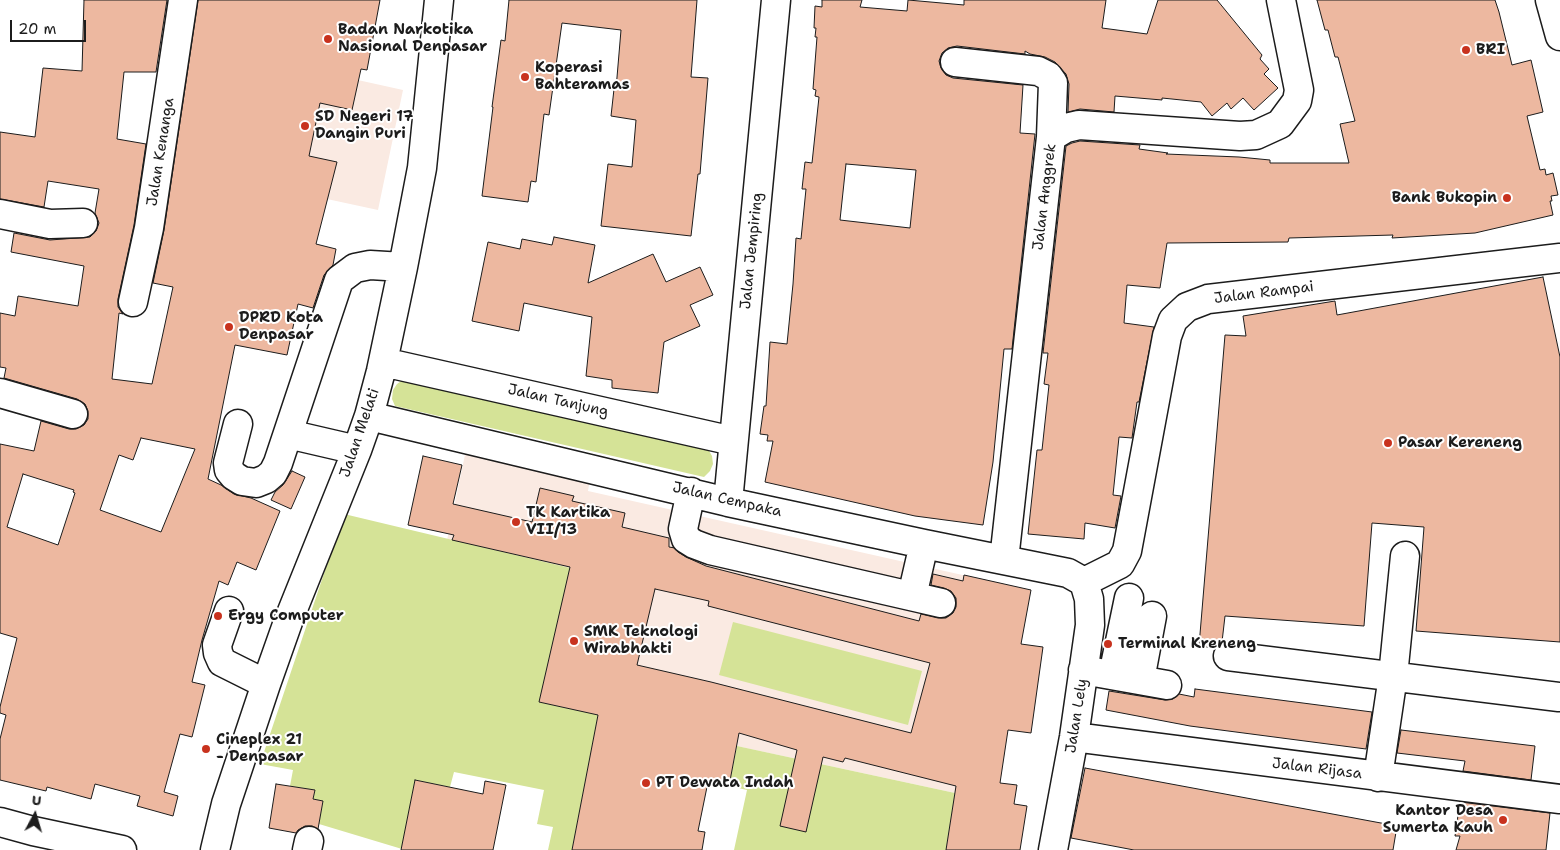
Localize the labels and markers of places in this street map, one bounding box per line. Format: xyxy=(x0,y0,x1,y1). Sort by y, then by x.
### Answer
place label: Badan Narkotika Nasional Denpasar xyxy=(338,21,487,56)
marker: Badan Narkotika Nasional Denpasar xyxy=(322,33,334,45)
place label: BRI xyxy=(1476,41,1505,59)
marker: BRI xyxy=(1460,44,1472,56)
place label: Koperasi Bahteramas xyxy=(535,59,630,94)
marker: Koperasi Bahteramas xyxy=(519,71,531,83)
place label: SD Negeri 17 Dangin Puri xyxy=(315,108,413,143)
marker: SD Negeri 17 Dangin Puri xyxy=(299,120,311,132)
place label: Bank Bukopin xyxy=(1392,189,1497,207)
marker: Bank Bukopin xyxy=(1501,192,1513,204)
place label: DPRD Kota Denpasar xyxy=(239,309,323,344)
marker: DPRD Kota Denpasar xyxy=(223,321,235,333)
place label: Pasar Kereneng xyxy=(1398,434,1522,452)
marker: Pasar Kereneng xyxy=(1382,437,1394,449)
place label: TK Kartika VII/13 xyxy=(526,504,610,539)
marker: TK Kartika VII/13 xyxy=(510,516,522,528)
place label: Ergy Computer xyxy=(228,607,344,625)
marker: Ergy Computer xyxy=(212,610,224,622)
place label: SMK Teknologi Wirabhakti xyxy=(584,623,698,658)
marker: SMK Teknologi Wirabhakti xyxy=(568,635,580,647)
place label: Terminal Kreneng xyxy=(1118,635,1256,653)
marker: Terminal Kreneng xyxy=(1102,638,1114,650)
place label: Cineplex 21 - Denpasar xyxy=(216,731,304,766)
marker: Cineplex 21 - Denpasar xyxy=(200,743,212,755)
place label: PT Dewata Indah xyxy=(656,774,794,792)
marker: PT Dewata Indah xyxy=(640,777,652,789)
place label: Kantor Desa Sumerta Kauh xyxy=(1383,802,1493,837)
marker: Kantor Desa Sumerta Kauh xyxy=(1497,814,1509,826)

